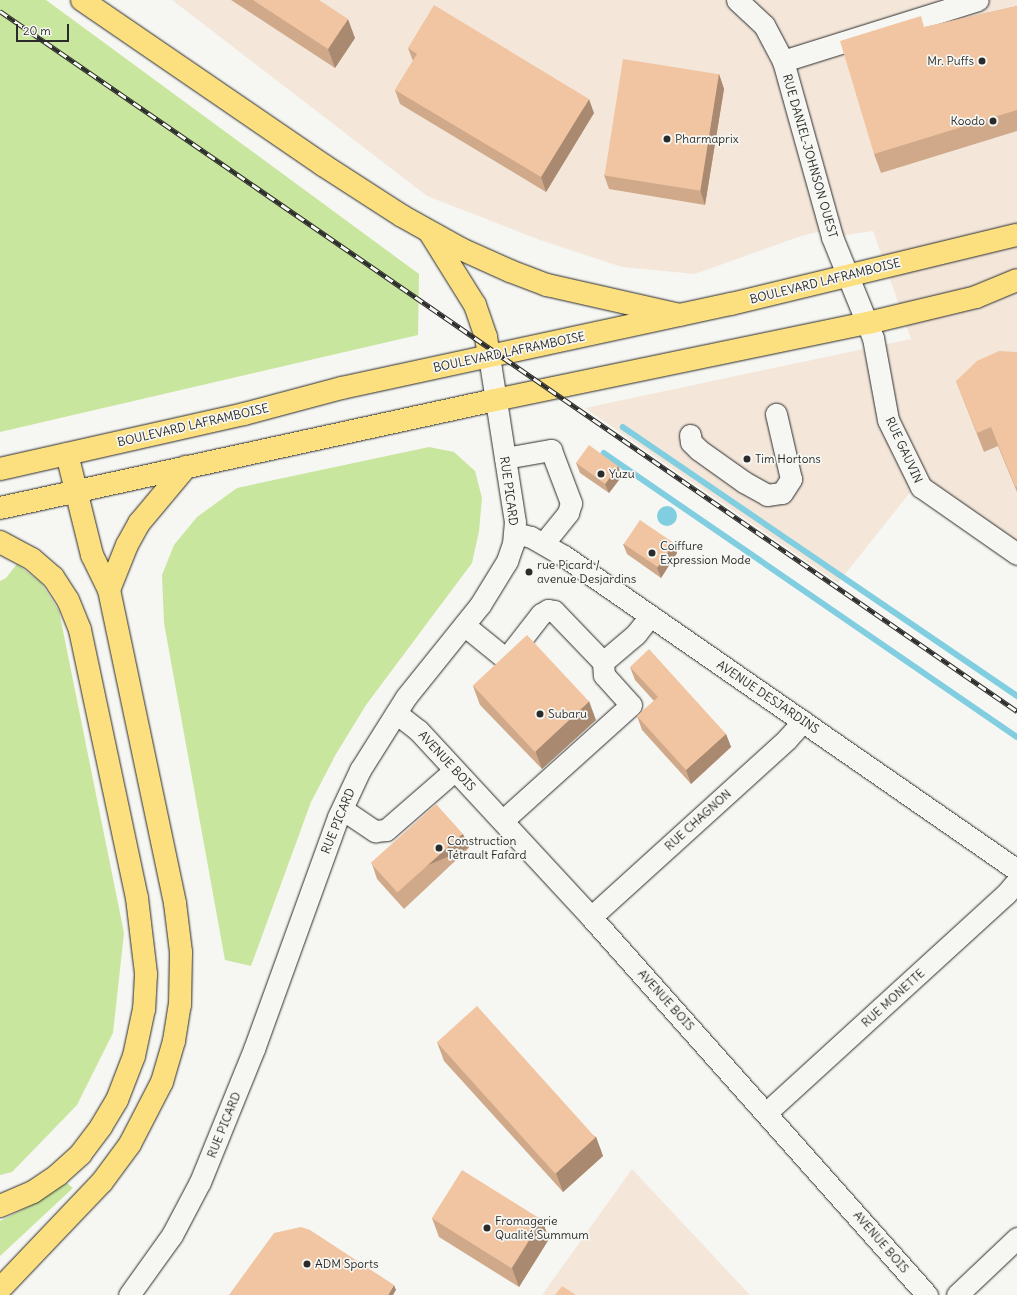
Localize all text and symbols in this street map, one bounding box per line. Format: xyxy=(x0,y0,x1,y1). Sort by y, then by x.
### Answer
scale bar xyxy=(18,16,71,42)
text: 20 m xyxy=(23,23,51,38)
place label: Mr. Puffs xyxy=(927,54,974,68)
marker: Mr. Puffs xyxy=(977,56,987,66)
street label: RUE DANIEL-JOHNSON OUEST xyxy=(780,72,840,240)
place label: Koodo xyxy=(950,114,985,128)
marker: Koodo xyxy=(988,116,998,126)
place label: Pharmaprix xyxy=(675,132,739,146)
marker: Pharmaprix xyxy=(662,134,672,144)
street label: BOULEVARD LAFRAMBOISE xyxy=(748,255,902,307)
street label: BOULEVARD LAFRAMBOISE xyxy=(432,329,586,375)
street label: BOULEVARD LAFRAMBOISE xyxy=(116,401,270,449)
street label: RUE GAUVIN xyxy=(882,415,926,485)
place label: Tim Hortons xyxy=(755,452,821,466)
marker: Tim Hortons xyxy=(742,454,752,464)
street label: RUE PICARD xyxy=(497,456,521,526)
place label: Yuzu xyxy=(609,467,635,481)
marker: Yuzu xyxy=(596,469,606,479)
place label: Coiffure Expression Mode xyxy=(660,539,751,567)
marker: Coiffure Expression Mode xyxy=(647,548,657,558)
place label: rue Picard / avenue Desjardins xyxy=(537,558,636,586)
marker: rue Picard / avenue Desjardins xyxy=(524,567,534,577)
street label: AVENUE DESJARDINS xyxy=(714,657,822,737)
place label: Subaru xyxy=(548,707,587,721)
marker: Subaru xyxy=(535,709,545,719)
street label: AVENUE BOIS xyxy=(415,728,479,794)
street label: RUE PICARD xyxy=(318,786,358,856)
street label: RUE CHAGNON xyxy=(662,786,734,854)
place label: Construction Tétrault Fafard xyxy=(447,834,527,862)
marker: Construction Tétrault Fafard xyxy=(434,843,444,853)
street label: RUE MONETTE xyxy=(859,966,927,1030)
street label: AVENUE BOIS xyxy=(635,967,697,1033)
street label: RUE PICARD xyxy=(204,1090,244,1160)
street label: AVENUE BOIS xyxy=(850,1208,912,1276)
place label: Fromagerie Qualité Summum xyxy=(495,1214,589,1242)
marker: Fromagerie Qualité Summum xyxy=(482,1223,492,1233)
place label: ADM Sports xyxy=(315,1257,378,1271)
marker: ADM Sports xyxy=(302,1259,312,1269)

